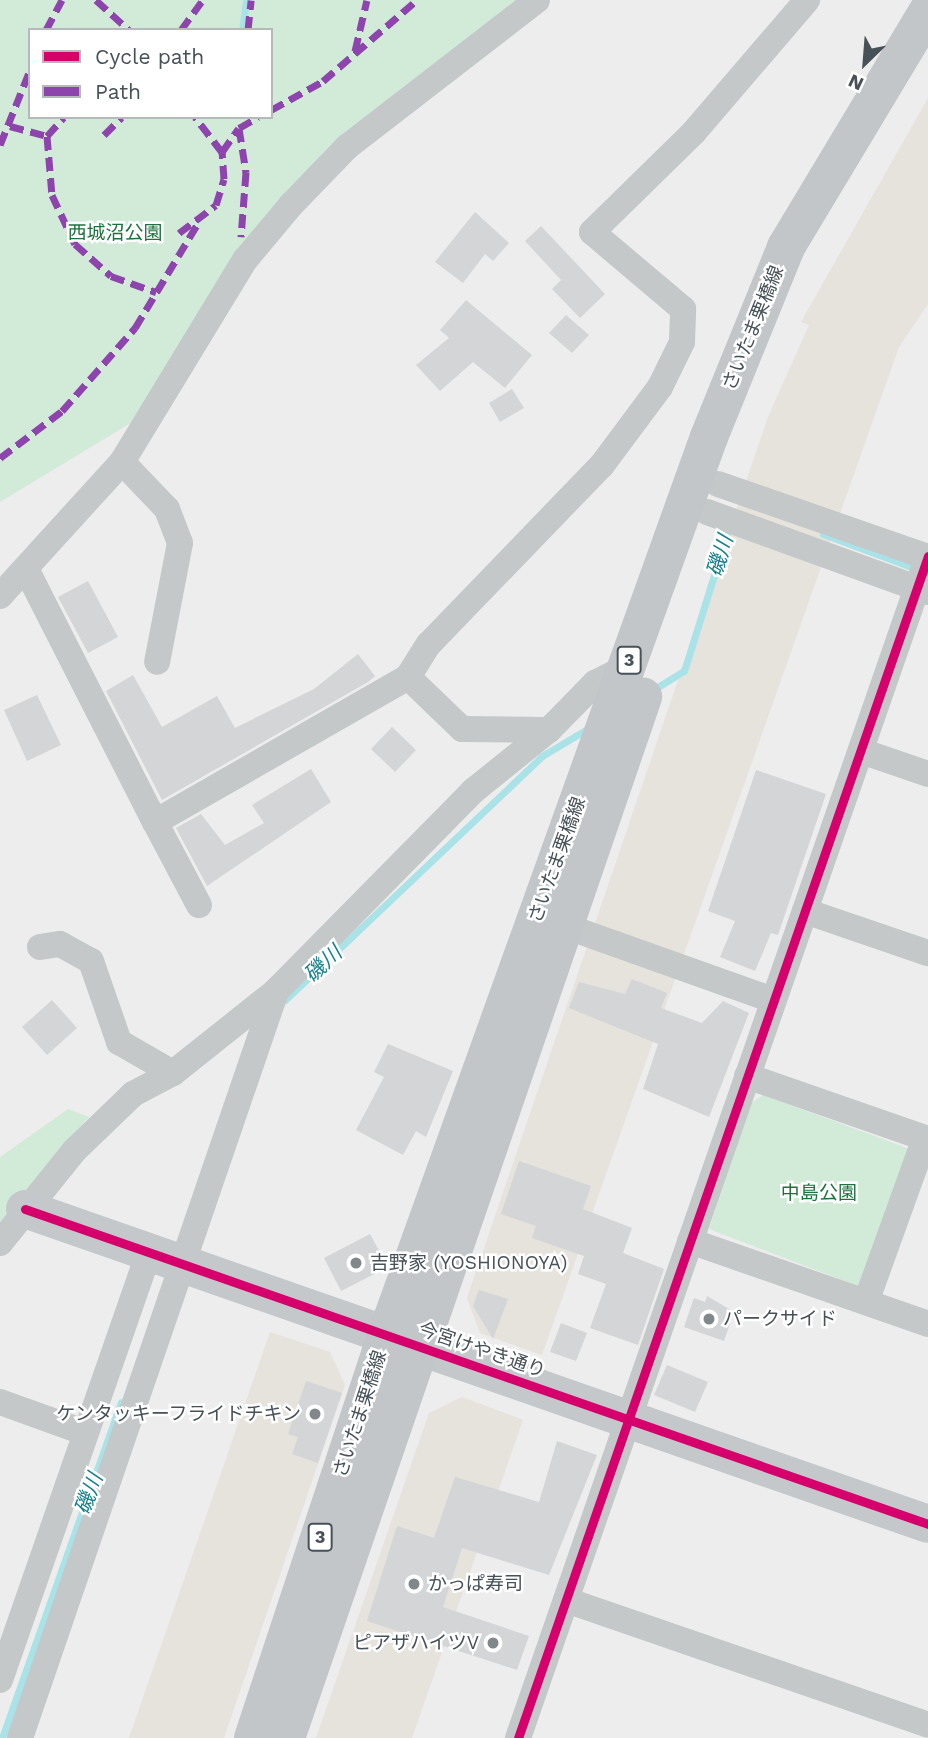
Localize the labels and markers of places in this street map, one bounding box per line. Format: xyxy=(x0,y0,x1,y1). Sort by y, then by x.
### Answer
place label: 吉野家 (YOSHIONOYA) xyxy=(370,1252,567,1274)
marker: 吉野家 (YOSHIONOYA) xyxy=(348,1255,364,1271)
place label: パークサイド xyxy=(723,1308,837,1330)
marker: パークサイド xyxy=(701,1311,717,1327)
place label: ケンタッキーフライドチキン xyxy=(54,1403,301,1425)
marker: ケンタッキーフライドチキン xyxy=(307,1406,323,1422)
place label: かっぱ寿司 xyxy=(428,1573,523,1595)
marker: かっぱ寿司 xyxy=(406,1576,422,1592)
place label: ピアザハイツV xyxy=(353,1632,479,1654)
marker: ピアザハイツV xyxy=(485,1635,501,1651)

